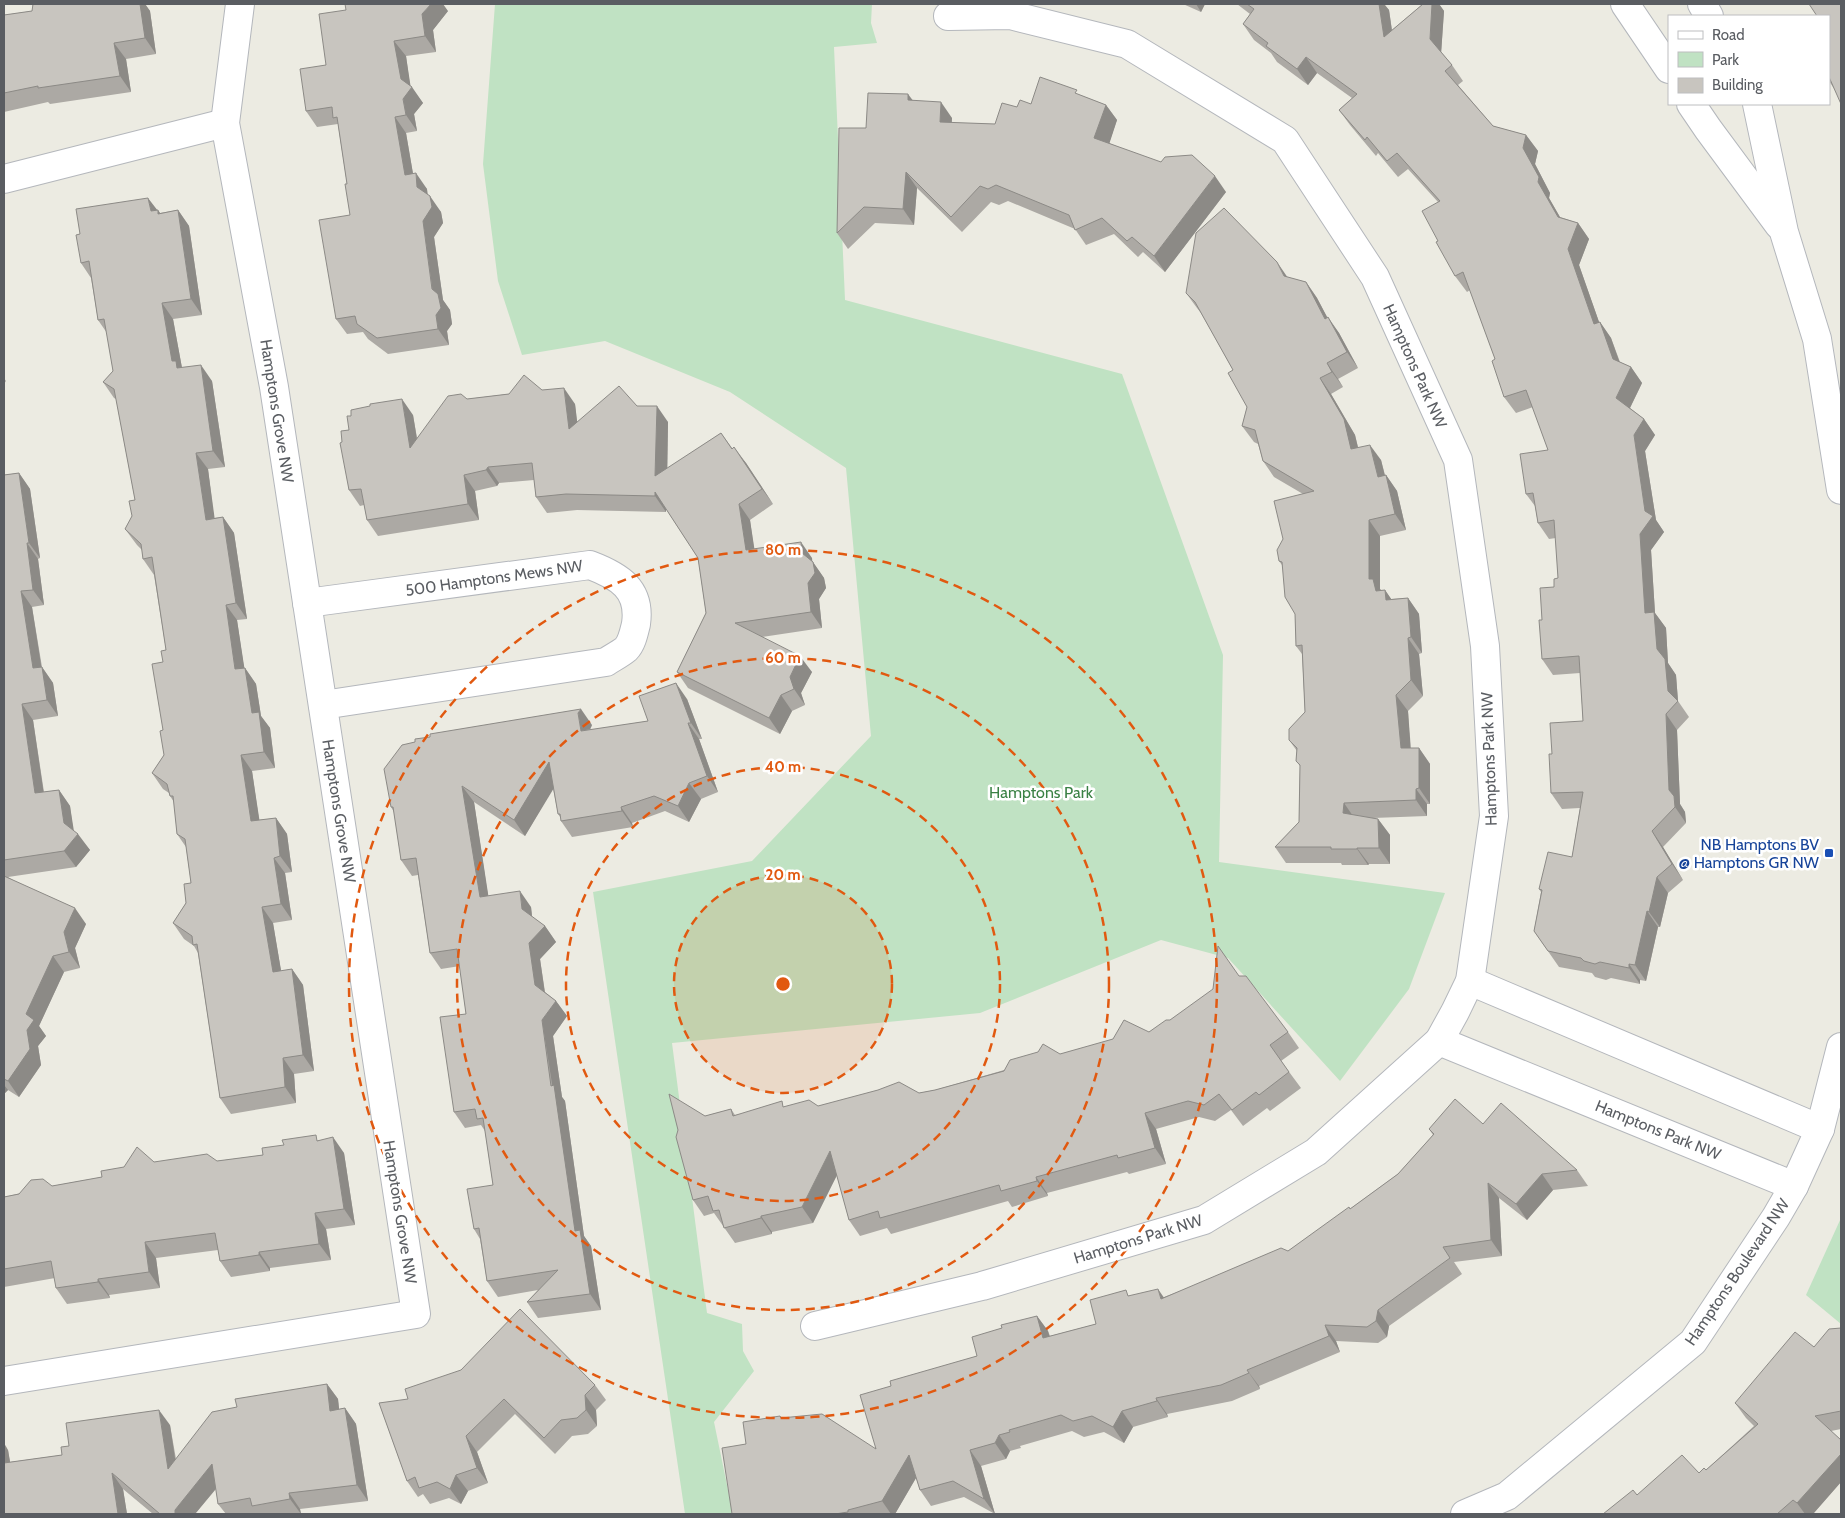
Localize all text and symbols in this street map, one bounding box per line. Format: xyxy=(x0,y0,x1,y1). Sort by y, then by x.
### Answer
legend xyxy=(1668,15,1830,105)
text: Road xyxy=(1712,26,1745,44)
text: Park xyxy=(1712,51,1739,69)
text: Building xyxy=(1712,76,1763,94)
street label: Hamptons Park NW xyxy=(1379,301,1451,432)
street label: Hamptons Grove NW xyxy=(256,338,298,485)
text: 80 m xyxy=(765,541,801,559)
street label: 500 Hamptons Mews NW xyxy=(404,556,585,600)
text: 60 m xyxy=(765,649,801,667)
street label: Hamptons Park NW xyxy=(1477,691,1501,826)
street label: Hamptons Grove NW xyxy=(318,738,360,885)
text: 40 m xyxy=(765,758,801,776)
park label: Hamptons Park xyxy=(989,783,1094,802)
place label: NB Hamptons BV @ Hamptons GR NW xyxy=(1678,835,1820,872)
marker: NB Hamptons BV @ Hamptons GR NW xyxy=(1823,847,1835,859)
text: 20 m xyxy=(766,866,800,884)
centre of rings xyxy=(774,975,792,993)
street label: Hamptons Park NW xyxy=(1592,1096,1724,1164)
street label: Hamptons Grove NW xyxy=(379,1139,421,1286)
street label: Hamptons Boulevard NW xyxy=(1681,1194,1794,1349)
street label: Hamptons Park NW xyxy=(1071,1210,1206,1268)

